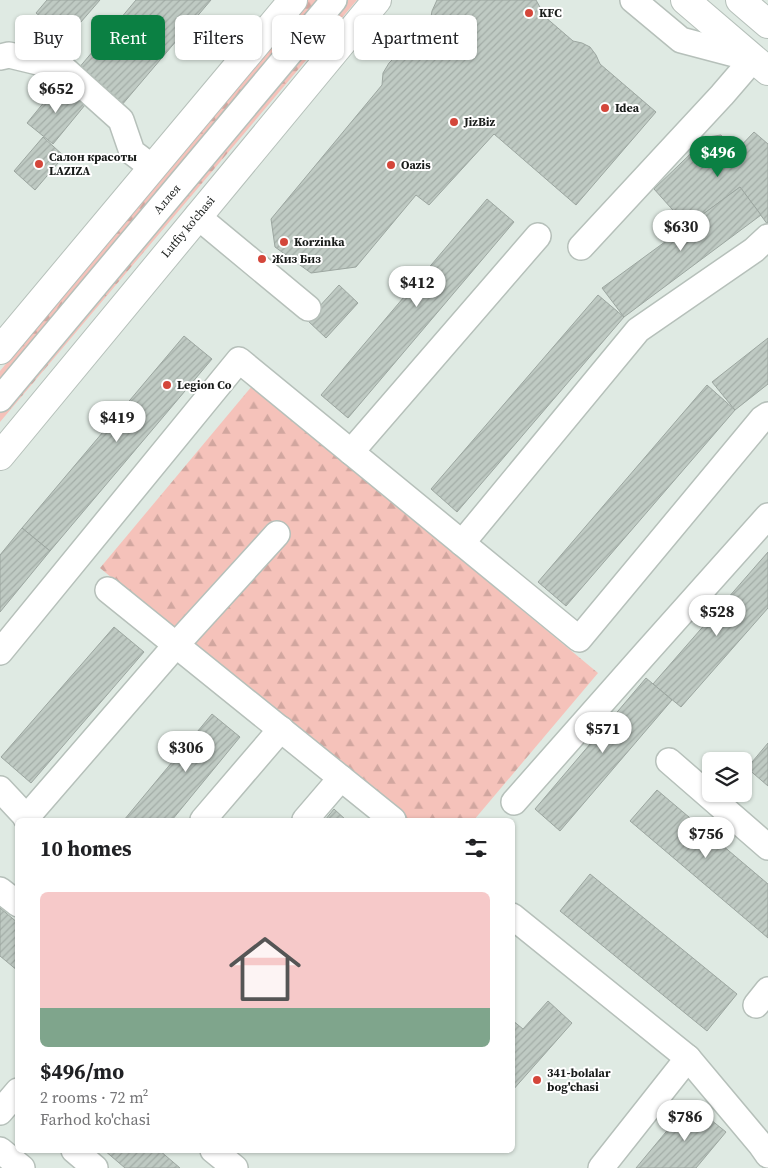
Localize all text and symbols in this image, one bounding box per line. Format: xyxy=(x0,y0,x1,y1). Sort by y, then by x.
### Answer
place label: KFC xyxy=(539,5,562,21)
marker: KFC xyxy=(523,7,535,19)
chip: Buy xyxy=(15,15,81,60)
chip: Rent xyxy=(91,15,165,60)
chip: Filters xyxy=(175,15,262,60)
chip: New xyxy=(272,15,344,60)
chip: Apartment xyxy=(354,15,477,60)
pin: $652 xyxy=(26,72,86,114)
text: $652 xyxy=(39,77,73,99)
place label: Idea xyxy=(615,100,640,116)
marker: Idea xyxy=(599,102,611,114)
place label: JizBiz xyxy=(463,114,495,130)
marker: JizBiz xyxy=(448,116,460,128)
pin: $496 xyxy=(688,136,748,178)
text: $496 xyxy=(701,141,735,163)
place label: Салон красоты LAZIZA xyxy=(49,149,137,179)
place label: Oazis xyxy=(401,157,431,173)
marker: Салон красоты LAZIZA xyxy=(33,158,45,170)
marker: Oazis xyxy=(385,159,397,171)
street label: Аллея xyxy=(150,181,184,217)
street label: Lutfiy ko'chasi xyxy=(158,193,219,261)
pin: $630 xyxy=(651,210,711,252)
text: $630 xyxy=(664,215,698,237)
place label: Korzinka xyxy=(294,234,345,250)
marker: Korzinka xyxy=(278,236,290,248)
place label: Жиз Биз xyxy=(272,251,321,267)
marker: Жиз Биз xyxy=(256,253,268,265)
pin: $412 xyxy=(387,266,447,308)
text: $412 xyxy=(400,271,434,293)
place label: Legion Co xyxy=(177,377,232,393)
marker: Legion Co xyxy=(161,379,173,391)
pin: $419 xyxy=(87,400,147,443)
text: $419 xyxy=(100,406,134,428)
pin: $528 xyxy=(687,594,747,637)
text: $528 xyxy=(700,600,734,622)
pin: $571 xyxy=(573,712,633,754)
text: $571 xyxy=(586,717,620,739)
pin: $306 xyxy=(156,730,216,773)
text: $306 xyxy=(169,736,203,758)
map controls xyxy=(702,752,752,802)
button: layers xyxy=(702,752,752,802)
pin: $756 xyxy=(676,816,736,859)
text: $756 xyxy=(689,822,723,844)
text: 10 homes xyxy=(40,834,132,863)
icon: filters xyxy=(462,834,490,862)
icon: home xyxy=(220,924,310,1014)
text: $496/mo xyxy=(40,1057,124,1086)
place label: 341-bolalar bog'chasi xyxy=(547,1065,611,1095)
marker: 341-bolalar bog'chasi xyxy=(531,1074,543,1086)
text: 2 rooms · 72 m² xyxy=(40,1086,148,1108)
pin: $786 xyxy=(655,1100,715,1142)
text: $786 xyxy=(668,1105,702,1127)
text: Farhod ko'chasi xyxy=(40,1108,150,1130)

